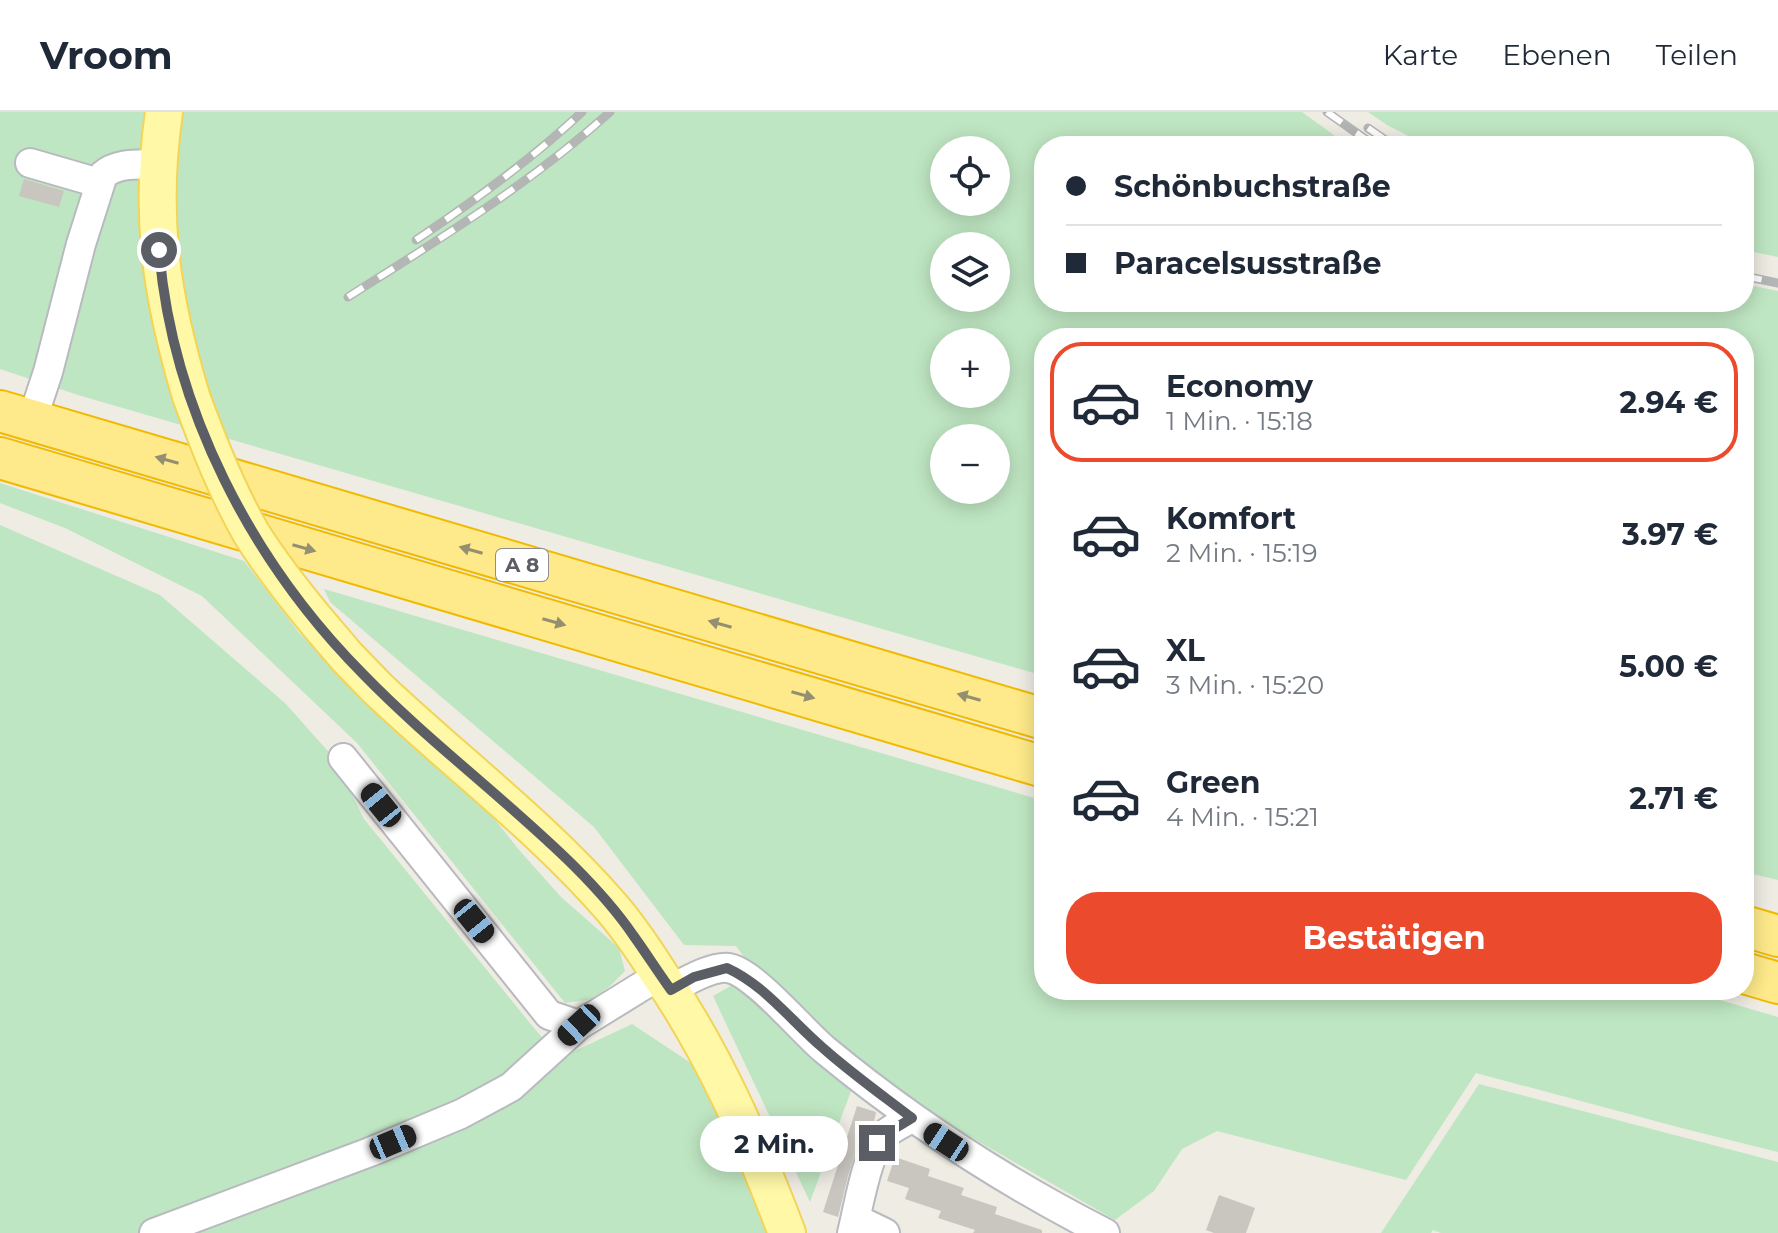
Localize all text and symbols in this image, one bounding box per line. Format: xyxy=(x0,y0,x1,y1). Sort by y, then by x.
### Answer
text: Vroom xyxy=(40,32,173,79)
text: Karte xyxy=(1383,38,1458,72)
text: Ebenen xyxy=(1502,38,1612,72)
text: Teilen xyxy=(1656,38,1738,72)
map controls xyxy=(930,136,1010,504)
button: locate xyxy=(930,136,1010,216)
text: Schönbuchstraße xyxy=(1114,168,1391,205)
route start xyxy=(141,232,177,268)
button: layers xyxy=(930,232,1010,312)
text: Paracelsusstraße xyxy=(1114,245,1381,282)
button: + xyxy=(930,328,1010,408)
icon: car xyxy=(1070,366,1142,438)
text: Economy xyxy=(1166,368,1313,405)
text: 2.94 € xyxy=(1620,384,1718,421)
text: 1 Min. · 15:18 xyxy=(1166,405,1313,437)
button: − xyxy=(930,424,1010,504)
one-way arrow xyxy=(155,453,179,466)
icon: car xyxy=(1070,498,1142,570)
text: Komfort xyxy=(1166,500,1296,537)
text: 3.97 € xyxy=(1622,516,1718,553)
text: 2 Min. · 15:19 xyxy=(1166,537,1318,569)
one-way arrow xyxy=(293,542,317,555)
one-way arrow xyxy=(458,543,482,556)
road number: A 8 xyxy=(496,549,548,581)
one-way arrow xyxy=(542,616,566,629)
one-way arrow xyxy=(707,617,732,629)
icon: car xyxy=(1070,630,1142,702)
text: XL xyxy=(1166,632,1205,669)
text: 5.00 € xyxy=(1619,648,1718,685)
text: 3 Min. · 15:20 xyxy=(1166,669,1324,701)
one-way arrow xyxy=(792,689,816,702)
one-way arrow xyxy=(957,690,981,703)
icon: car xyxy=(1070,762,1142,834)
text: Green xyxy=(1166,764,1260,801)
car xyxy=(357,779,405,831)
text: 2.71 € xyxy=(1629,780,1718,817)
text: 4 Min. · 15:21 xyxy=(1166,801,1319,833)
button: Bestätigen xyxy=(1066,892,1722,984)
car xyxy=(450,895,498,947)
car xyxy=(553,1000,605,1050)
callout: 2 Min. xyxy=(701,1115,849,1171)
car xyxy=(919,1119,973,1165)
car xyxy=(366,1122,420,1162)
route end xyxy=(859,1125,895,1161)
text: 2 Min. xyxy=(734,1128,814,1160)

